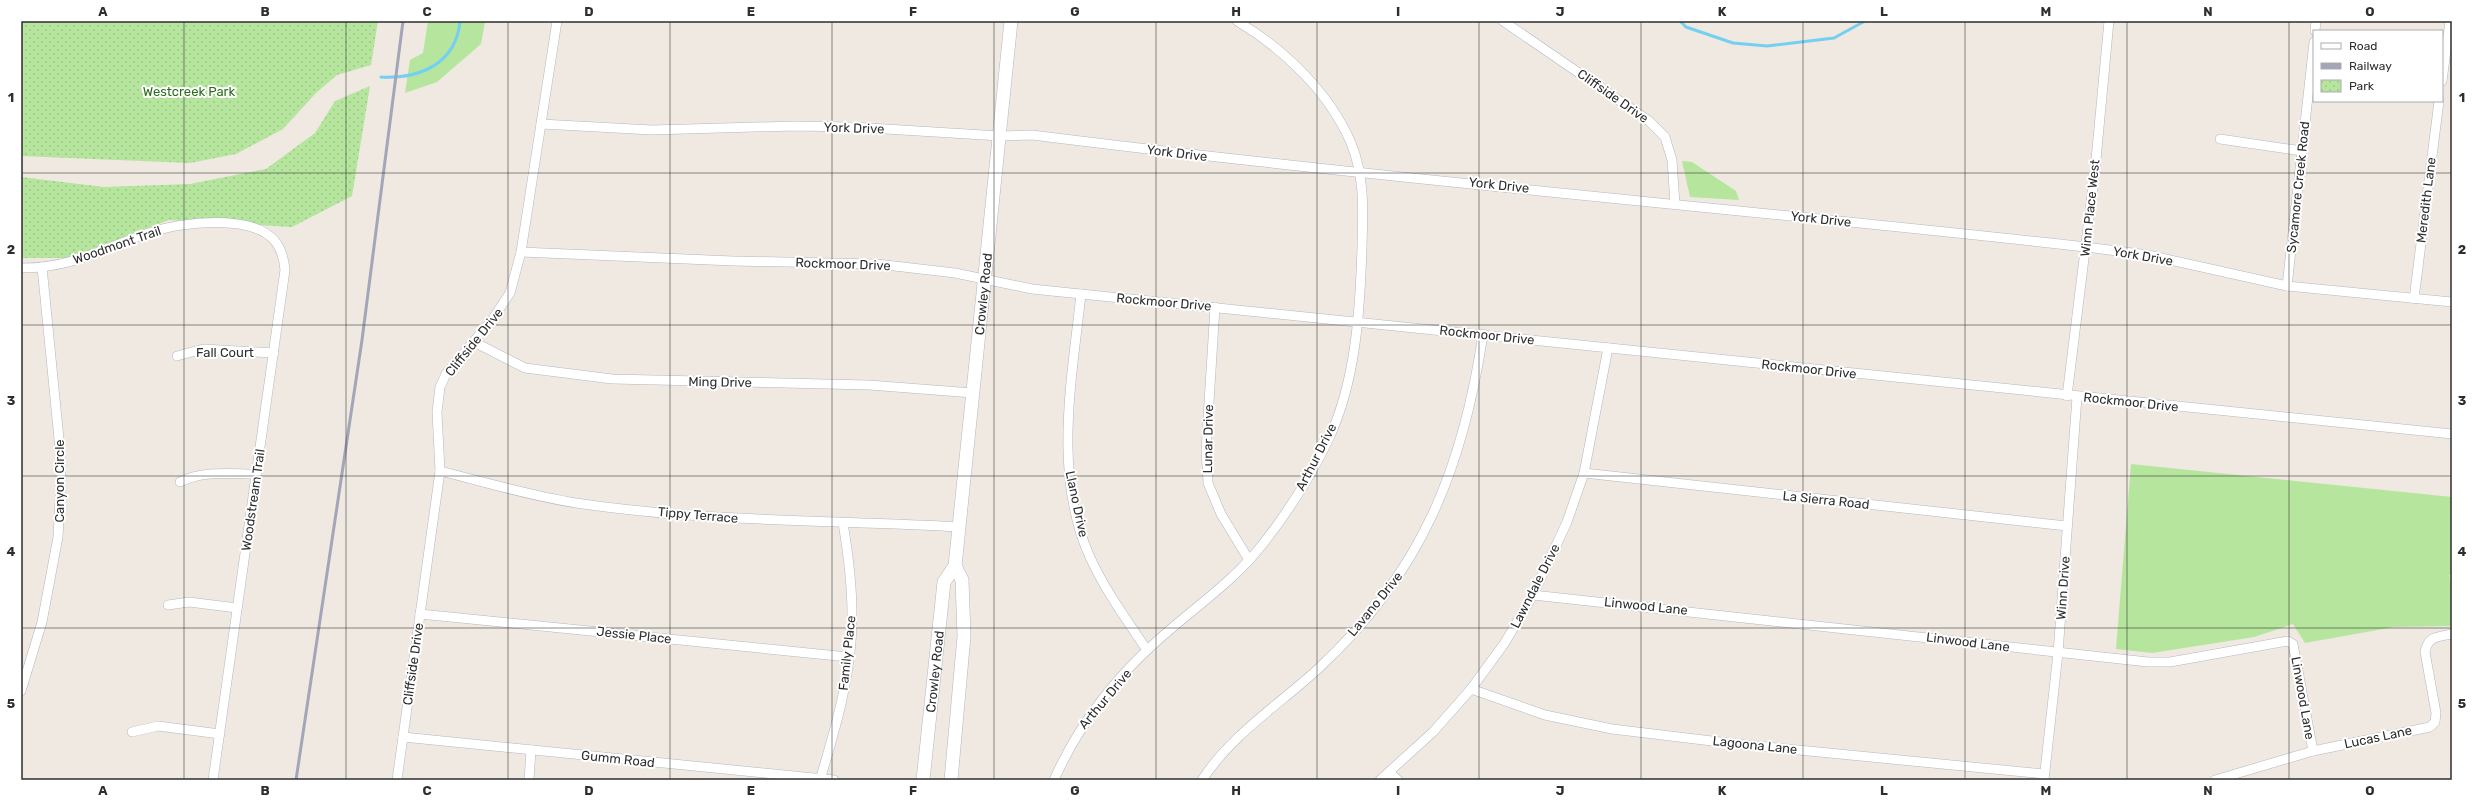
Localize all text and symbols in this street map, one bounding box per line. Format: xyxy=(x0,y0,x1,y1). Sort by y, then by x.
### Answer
text: A xyxy=(98,4,108,19)
text: B xyxy=(260,4,270,19)
text: C xyxy=(422,4,432,19)
text: D xyxy=(584,4,594,19)
text: E xyxy=(747,4,755,19)
text: F xyxy=(909,4,917,19)
text: G xyxy=(1070,4,1080,19)
text: H xyxy=(1231,4,1241,19)
text: I xyxy=(1396,4,1400,19)
text: J xyxy=(1556,4,1564,19)
text: K xyxy=(1718,4,1727,19)
text: L xyxy=(1880,4,1888,19)
text: M xyxy=(2041,4,2051,19)
text: N xyxy=(2203,4,2213,19)
text: O xyxy=(2365,4,2375,19)
legend xyxy=(2313,30,2443,102)
text: Road xyxy=(2349,39,2377,53)
text: Railway xyxy=(2349,59,2392,73)
street label: Cliffside Drive xyxy=(1575,66,1651,126)
text: Park xyxy=(2349,79,2375,93)
park label: Westcreek Park xyxy=(143,84,236,99)
text: 1 xyxy=(8,90,14,105)
text: 1 xyxy=(2459,90,2465,105)
street label: York Drive xyxy=(823,119,885,137)
street label: Sycamore Creek Road xyxy=(2284,120,2312,254)
street label: York Drive xyxy=(1146,142,1208,164)
street label: Meredith Lane xyxy=(2413,156,2439,244)
street label: Winn Place West xyxy=(2077,159,2103,257)
street label: York Drive xyxy=(1468,174,1530,196)
street label: York Drive xyxy=(1790,208,1852,230)
street label: Woodmont Trail xyxy=(71,223,163,267)
text: 2 xyxy=(7,242,15,257)
text: 2 xyxy=(2458,242,2466,257)
street label: York Drive xyxy=(2112,243,2174,269)
street label: Crowley Road xyxy=(971,252,995,336)
street label: Rockmoor Drive xyxy=(795,255,891,273)
street label: Rockmoor Drive xyxy=(1116,290,1212,314)
street label: Cliffside Drive xyxy=(442,305,506,379)
street label: Rockmoor Drive xyxy=(1439,323,1535,347)
street label: Fall Court xyxy=(196,345,254,360)
street label: Rockmoor Drive xyxy=(1761,357,1857,381)
street label: Ming Drive xyxy=(688,374,752,391)
street label: Rockmoor Drive xyxy=(2083,390,2179,414)
text: 3 xyxy=(7,393,16,408)
text: 3 xyxy=(2458,393,2467,408)
street label: Lunar Drive xyxy=(1200,404,1216,474)
street label: Arthur Drive xyxy=(1293,421,1339,493)
street label: Canyon Circle xyxy=(52,439,67,523)
street label: Woodstream Trail xyxy=(238,448,268,552)
street label: Llano Drive xyxy=(1063,469,1091,539)
street label: La Sierra Road xyxy=(1782,488,1870,512)
street label: Tippy Terrace xyxy=(657,504,739,526)
street label: Lawndale Drive xyxy=(1507,541,1563,631)
text: 4 xyxy=(7,544,16,559)
text: 4 xyxy=(2458,544,2467,559)
street label: Winn Drive xyxy=(2053,556,2073,620)
street label: Lavano Drive xyxy=(1345,569,1405,639)
street label: Linwood Lane xyxy=(1603,594,1689,618)
street label: Family Place xyxy=(836,615,858,691)
street label: Cliffside Drive xyxy=(400,622,426,706)
street label: Jessie Place xyxy=(596,624,672,646)
street label: Linwood Lane xyxy=(1925,629,2011,655)
street label: Crowley Road xyxy=(923,630,946,713)
street label: Linwood Lane xyxy=(2288,655,2318,741)
street label: Arthur Drive xyxy=(1076,666,1134,732)
text: 5 xyxy=(7,696,15,711)
text: 5 xyxy=(2458,696,2466,711)
street label: Lucas Lane xyxy=(2343,723,2413,751)
street label: Lagoona Lane xyxy=(1712,733,1798,758)
street label: Gumm Road xyxy=(581,748,655,770)
text: A xyxy=(98,783,108,798)
text: B xyxy=(260,783,270,798)
text: C xyxy=(422,783,432,798)
text: D xyxy=(584,783,594,798)
text: E xyxy=(747,783,755,798)
text: F xyxy=(909,783,917,798)
text: G xyxy=(1070,783,1080,798)
text: H xyxy=(1231,783,1241,798)
text: I xyxy=(1396,783,1400,798)
text: J xyxy=(1556,783,1564,798)
text: K xyxy=(1718,783,1727,798)
text: L xyxy=(1880,783,1888,798)
text: M xyxy=(2041,783,2051,798)
text: N xyxy=(2203,783,2213,798)
text: O xyxy=(2365,783,2375,798)

